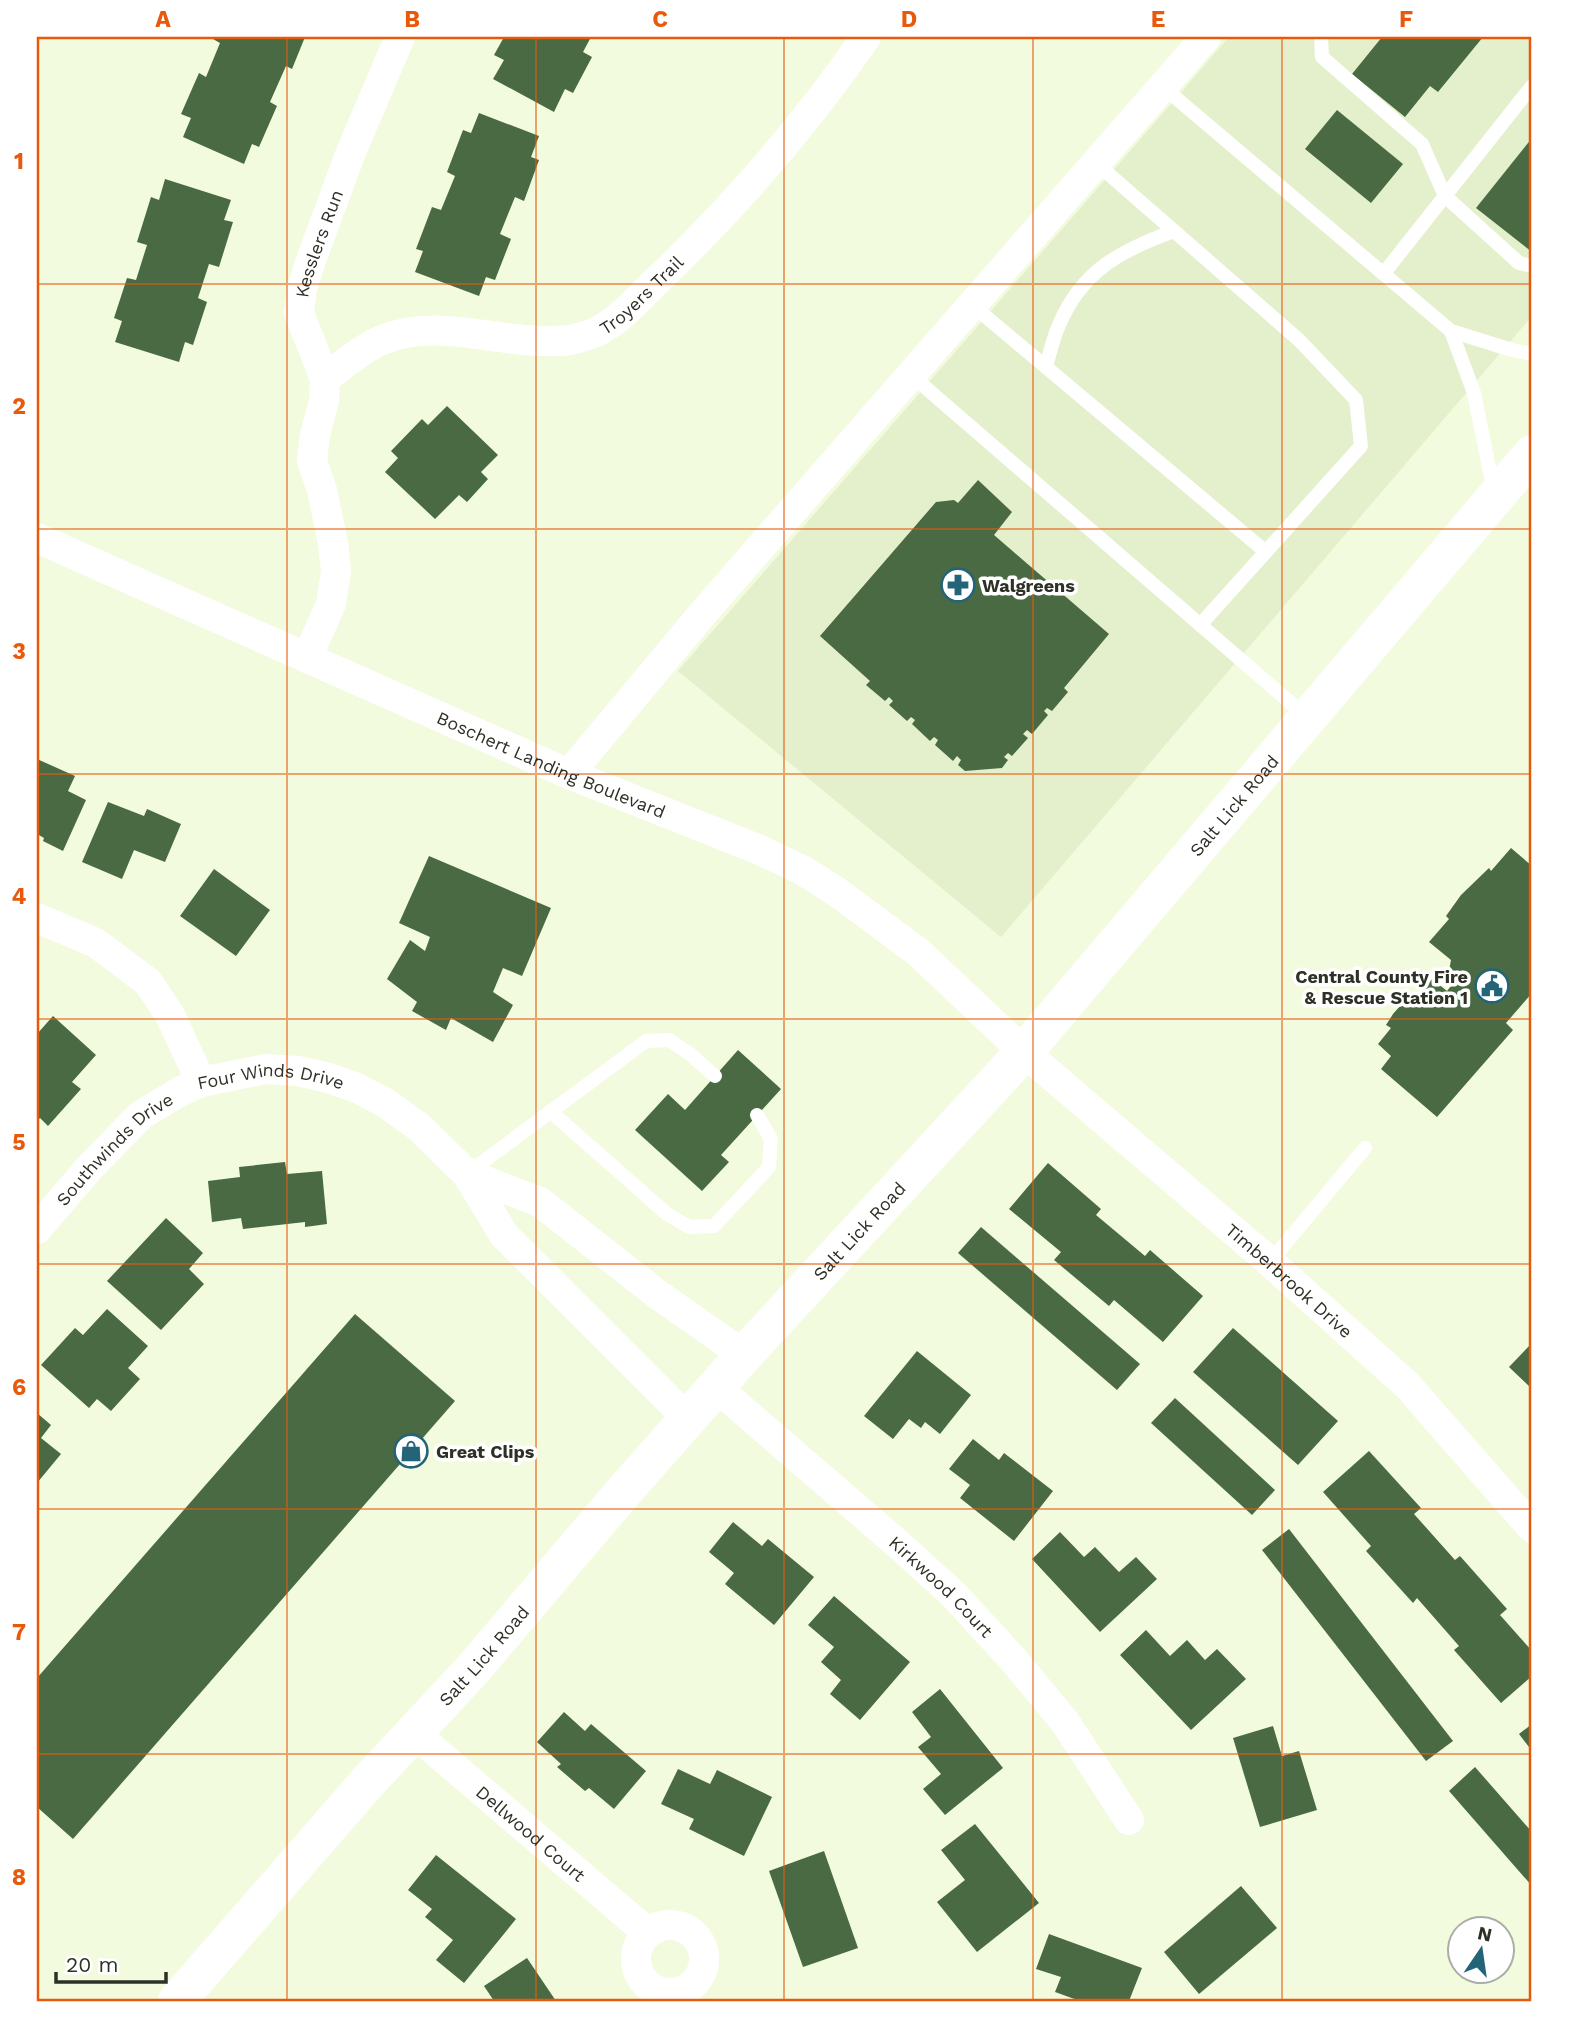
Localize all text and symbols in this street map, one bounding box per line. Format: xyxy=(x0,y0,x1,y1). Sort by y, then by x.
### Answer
text: A xyxy=(155,6,171,33)
text: B xyxy=(404,6,420,33)
text: C xyxy=(652,6,668,33)
text: D xyxy=(901,6,917,33)
text: E xyxy=(1151,6,1165,33)
text: F xyxy=(1399,6,1413,33)
text: 1 xyxy=(14,148,24,175)
street label: Kesslers Run xyxy=(291,187,347,299)
street label: Troyers Trail xyxy=(595,251,687,339)
text: 2 xyxy=(12,393,26,420)
pharmacy icon: Walgreens xyxy=(939,566,977,604)
place label: Walgreens xyxy=(982,575,1075,596)
text: 3 xyxy=(12,638,26,665)
street label: Boschert Landing Boulevard xyxy=(434,706,669,822)
street label: Salt Lick Road xyxy=(1185,750,1282,860)
text: 4 xyxy=(12,883,27,910)
place label: Central County Fire & Rescue Station 1 xyxy=(1295,966,1468,1008)
public building icon: Central County Fire & Rescue Station 1 xyxy=(1473,967,1511,1005)
street label: Four Winds Drive xyxy=(195,1058,347,1093)
street label: Southwinds Drive xyxy=(52,1088,176,1210)
text: 5 xyxy=(12,1129,26,1156)
street label: Salt Lick Road xyxy=(808,1177,909,1284)
street label: Timberbrook Drive xyxy=(1222,1219,1357,1342)
text: 6 xyxy=(12,1374,26,1401)
shop icon: Great Clips xyxy=(392,1432,430,1470)
place label: Great Clips xyxy=(436,1441,535,1462)
street label: Kirkwood Court xyxy=(885,1531,998,1642)
street label: Salt Lick Road xyxy=(434,1601,533,1710)
text: 7 xyxy=(12,1619,26,1646)
street label: Dellwood Court xyxy=(472,1781,590,1886)
text: 8 xyxy=(12,1864,26,1891)
north arrow xyxy=(1446,1916,1516,1986)
text: N xyxy=(1475,1921,1494,1947)
scale bar xyxy=(56,1940,166,1984)
text: 20 m xyxy=(66,1952,118,1977)

